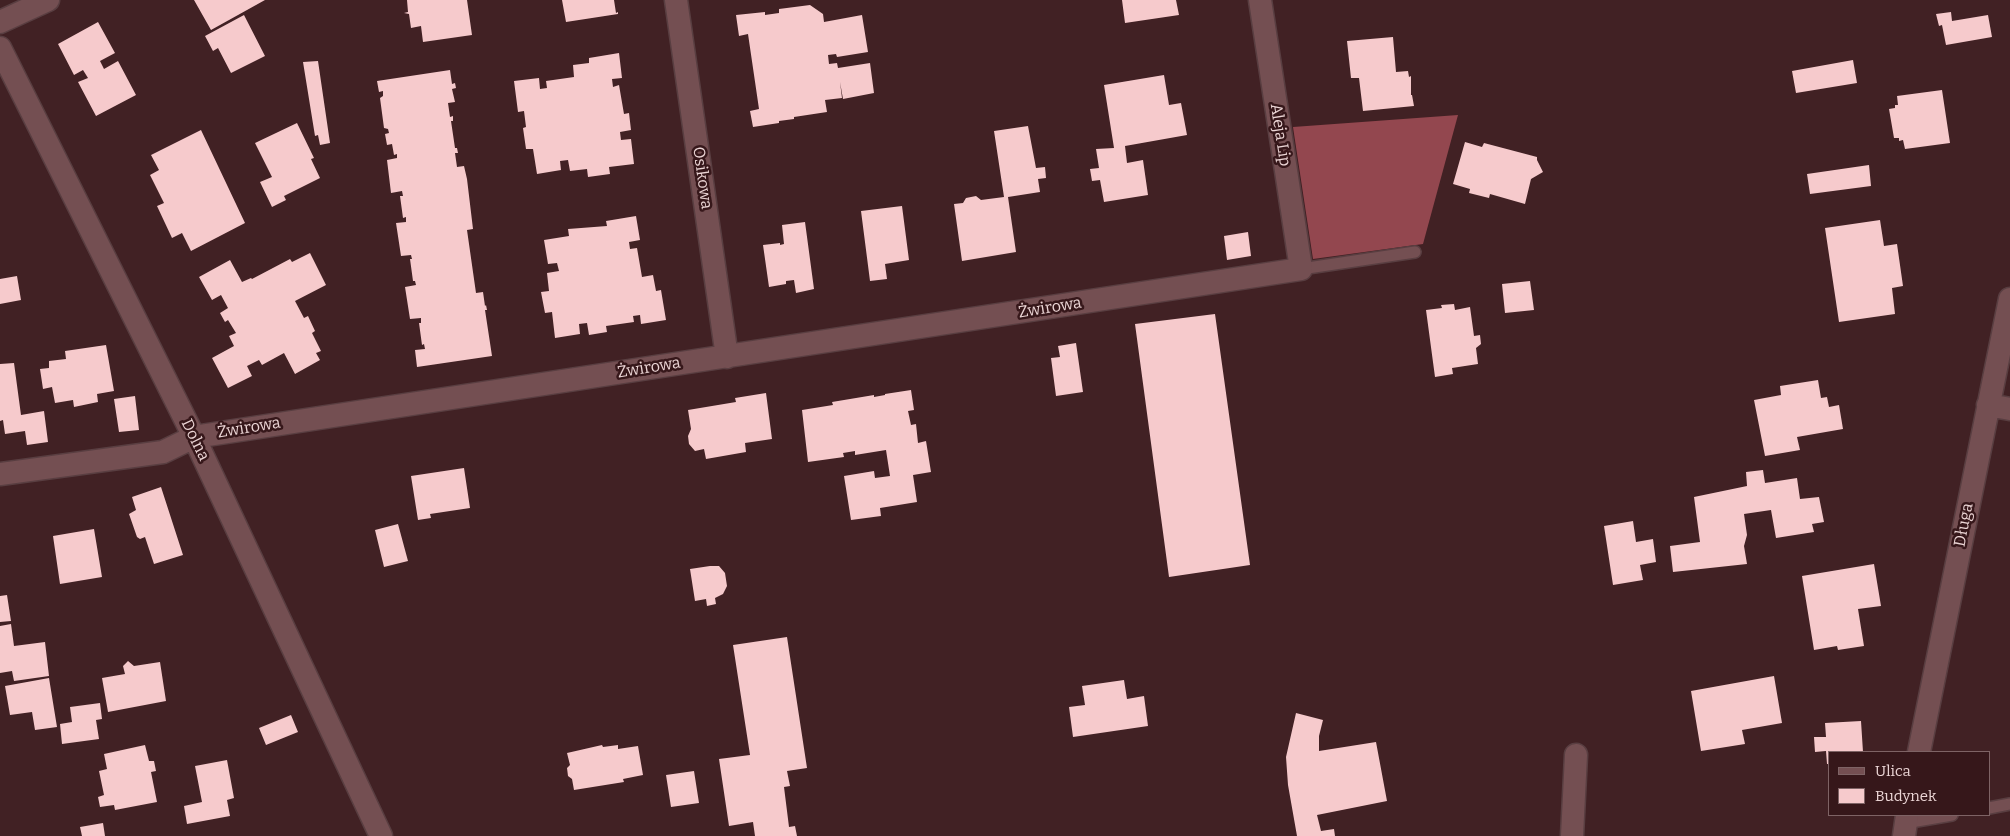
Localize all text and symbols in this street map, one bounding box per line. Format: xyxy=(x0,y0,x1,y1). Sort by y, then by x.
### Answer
street label: Aleja Lip xyxy=(1266,102,1294,168)
street label: Osikowa xyxy=(688,146,716,210)
street label: Żwirowa xyxy=(1017,294,1083,322)
street label: Żwirowa xyxy=(616,354,682,382)
street label: Żwirowa xyxy=(216,414,282,442)
street label: Dolna xyxy=(177,416,213,464)
street label: Długa xyxy=(1950,501,1978,549)
legend xyxy=(1828,751,1990,816)
text: Ulica xyxy=(1875,762,1911,780)
text: Budynek xyxy=(1875,787,1936,805)

